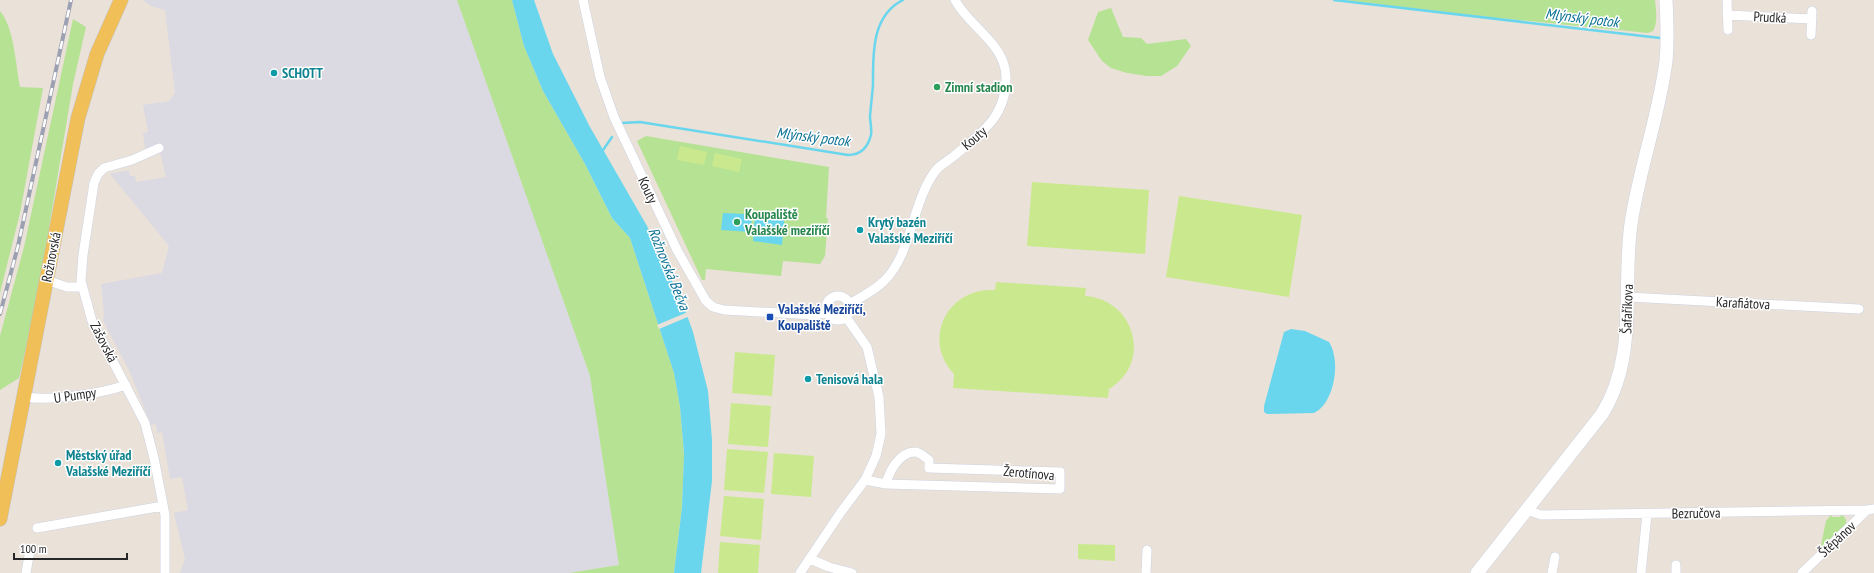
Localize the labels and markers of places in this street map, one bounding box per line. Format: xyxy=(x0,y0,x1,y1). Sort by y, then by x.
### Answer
place label: SCHOTT xyxy=(282,64,323,82)
marker: SCHOTT xyxy=(269,68,279,78)
place label: Zimní stadion xyxy=(945,78,1013,96)
marker: Zimní stadion xyxy=(932,82,942,92)
place label: Koupaliště Valašské meziříčí xyxy=(744,205,831,239)
place label: Krytý bazén Valašské Meziříčí xyxy=(867,213,954,247)
marker: Koupaliště Valašské meziříčí xyxy=(732,217,742,227)
marker: Krytý bazén Valašské Meziříčí xyxy=(855,225,865,235)
place label: Valašské Meziříčí, Koupaliště xyxy=(777,300,866,334)
marker: Valašské Meziříčí, Koupaliště xyxy=(765,312,775,322)
place label: Tenisová hala xyxy=(816,370,883,388)
marker: Tenisová hala xyxy=(803,374,813,384)
place label: Městský úřad Valašské Meziříčí xyxy=(65,446,152,480)
marker: Městský úřad Valašské Meziříčí xyxy=(53,458,63,468)

